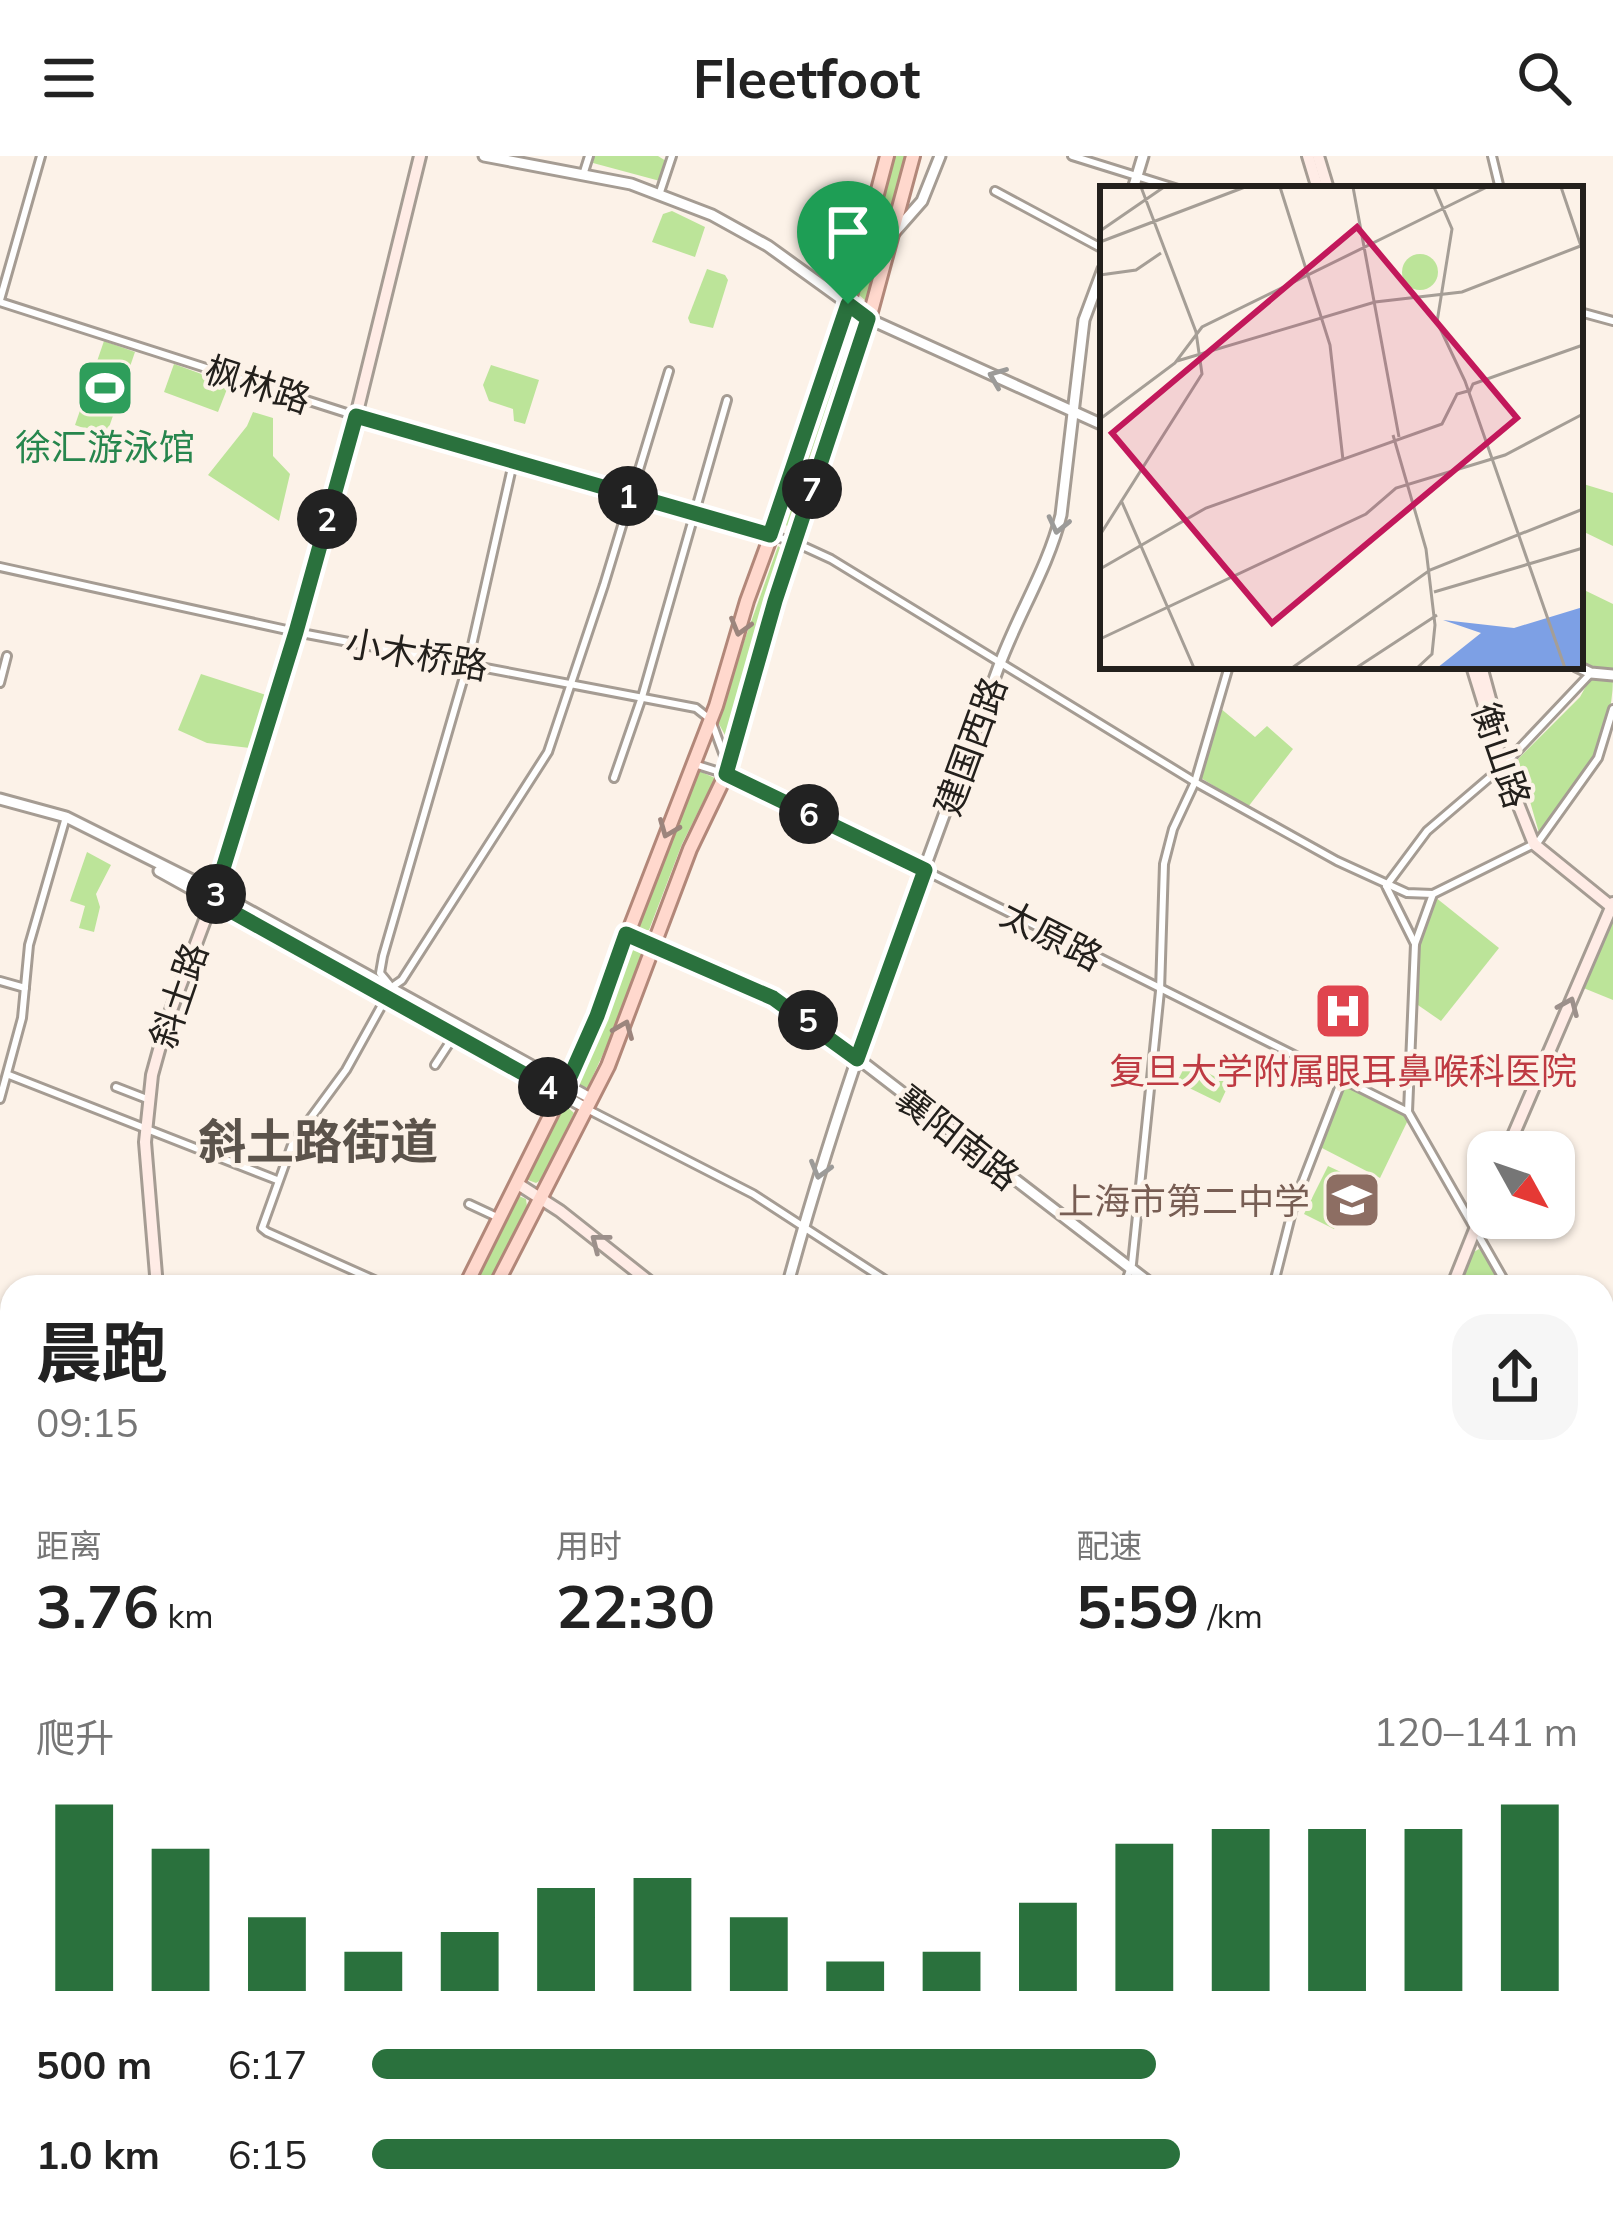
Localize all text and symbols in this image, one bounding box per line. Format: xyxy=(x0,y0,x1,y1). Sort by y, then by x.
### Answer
text: Fleetfoot xyxy=(693,44,920,112)
icon: menu xyxy=(36,45,102,111)
icon: search xyxy=(1511,45,1577,111)
pin xyxy=(797,181,899,304)
inset map xyxy=(1100,186,1583,669)
icon: arrive xyxy=(815,199,881,265)
street label: 枫林路 xyxy=(200,346,316,422)
sports icon: 徐汇游泳馆 xyxy=(74,357,136,419)
one-way arrow xyxy=(987,366,1008,391)
place label: 徐汇游泳馆 xyxy=(15,424,195,469)
pin: 7 xyxy=(782,459,842,519)
pin: 1 xyxy=(598,466,658,526)
text: 7 xyxy=(802,468,822,509)
text: 1 xyxy=(618,475,638,516)
pin: 2 xyxy=(297,489,357,549)
text: 2 xyxy=(317,498,337,539)
one-way arrow xyxy=(1046,515,1071,535)
one-way arrow xyxy=(729,616,754,637)
street label: 小木桥路 xyxy=(342,619,492,689)
street label: 建国西路 xyxy=(924,671,1016,821)
street label: 衡山路 xyxy=(1463,697,1541,813)
pin: 6 xyxy=(779,784,839,844)
text: 6 xyxy=(799,793,819,834)
one-way arrow xyxy=(657,817,682,838)
pin: 3 xyxy=(186,864,246,924)
text: 3 xyxy=(206,873,226,914)
street label: 太原路 xyxy=(994,890,1110,980)
street label: 斜土路 xyxy=(139,937,217,1053)
hospital icon: 复旦大学附属眼耳鼻喉科医院 xyxy=(1312,980,1374,1042)
pin: 5 xyxy=(778,990,838,1050)
one-way arrow xyxy=(1554,996,1578,1018)
text: 5 xyxy=(798,999,818,1040)
one-way arrow xyxy=(610,1019,634,1040)
place label: 复旦大学附属眼耳鼻喉科医院 xyxy=(1109,1048,1577,1093)
pin: 4 xyxy=(518,1057,578,1117)
text: 4 xyxy=(538,1066,558,1107)
street label: 襄阳南路 xyxy=(887,1075,1029,1199)
district label: 斜土路街道 xyxy=(198,1111,438,1171)
north arrow xyxy=(1467,1131,1575,1239)
map controls xyxy=(1467,1131,1575,1239)
one-way arrow xyxy=(809,1158,834,1179)
school or university icon: 上海市第二中学 xyxy=(1321,1169,1383,1231)
place label: 上海市第二中学 xyxy=(1058,1178,1310,1223)
one-way arrow xyxy=(590,1235,612,1256)
text: 晨跑 xyxy=(36,1311,168,1394)
button: share xyxy=(1452,1314,1578,1440)
text: 09:15 xyxy=(36,1398,139,1447)
text: 距离 xyxy=(36,1525,102,1566)
text: 用时 xyxy=(556,1525,622,1566)
text: 配速 xyxy=(1076,1525,1142,1566)
text: 3.76 xyxy=(36,1568,159,1643)
text: 22:30 xyxy=(556,1568,715,1643)
text: 5:59 xyxy=(1076,1568,1199,1643)
text: km xyxy=(159,1595,213,1636)
text: /km xyxy=(1199,1595,1263,1636)
text: 120–141 m xyxy=(1373,1707,1578,1756)
text: 爬升 xyxy=(36,1713,114,1762)
text: 500 m xyxy=(36,2040,152,2089)
text: 6:17 xyxy=(228,2040,307,2089)
text: 1.0 km xyxy=(36,2130,160,2179)
text: 6:15 xyxy=(228,2130,307,2179)

